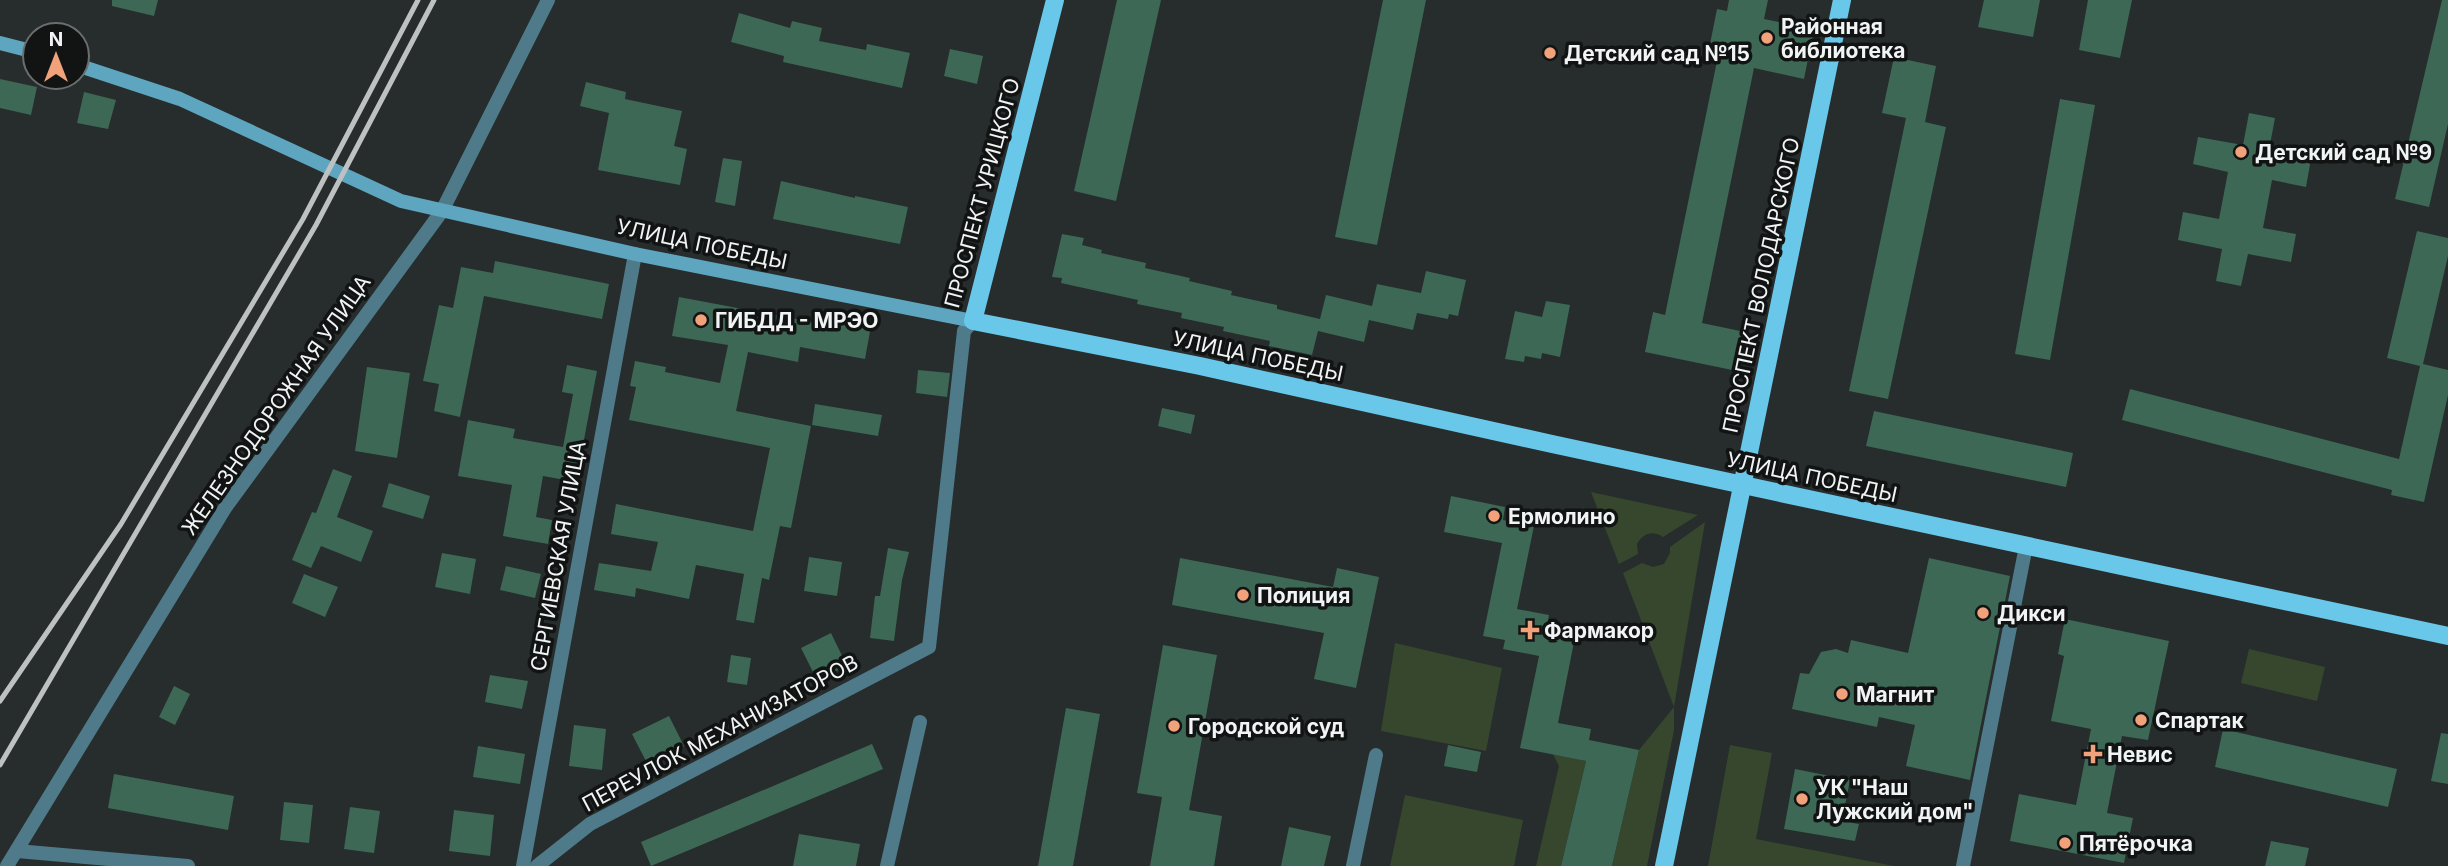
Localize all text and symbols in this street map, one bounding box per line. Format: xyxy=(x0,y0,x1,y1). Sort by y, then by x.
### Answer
place label: Районная библиотека xyxy=(1781,14,1906,63)
north arrow xyxy=(21,21,91,91)
text: N xyxy=(49,28,63,51)
marker: Районная библиотека xyxy=(1759,30,1775,46)
place label: Детский сад №15 xyxy=(1564,41,1750,66)
marker: Детский сад №15 xyxy=(1542,45,1558,61)
street label: ПРОСПЕКТ УРИЦКОГО xyxy=(939,75,1025,311)
street label: ПРОСПЕКТ ВОЛОДАРСКОГО xyxy=(1717,135,1805,435)
place label: Детский сад №9 xyxy=(2255,140,2432,165)
marker: Детский сад №9 xyxy=(2233,144,2249,160)
street label: УЛИЦА ПОБЕДЫ xyxy=(614,214,790,274)
street label: ЖЕЛЕЗНОДОРОЖНАЯ УЛИЦА xyxy=(176,270,376,540)
place label: ГИБДД - МРЭО xyxy=(715,308,878,333)
marker: ГИБДД - МРЭО xyxy=(693,312,709,328)
street label: УЛИЦА ПОБЕДЫ xyxy=(1170,326,1346,386)
street label: СЕРГИЕВСКАЯ УЛИЦА xyxy=(525,439,591,673)
street label: УЛИЦА ПОБЕДЫ xyxy=(1724,447,1900,507)
place label: Ермолино xyxy=(1508,504,1616,529)
marker: Ермолино xyxy=(1486,508,1502,524)
place label: Полиция xyxy=(1257,583,1350,608)
marker: Полиция xyxy=(1235,587,1251,603)
place label: Дикси xyxy=(1997,601,2066,626)
marker: Дикси xyxy=(1975,605,1991,621)
place label: Фармакор xyxy=(1544,618,1654,643)
marker: Фармакор xyxy=(1522,622,1538,638)
street label: ПЕРЕУЛОК МЕХАНИЗАТОРОВ xyxy=(578,649,862,817)
place label: Магнит xyxy=(1856,682,1935,707)
marker: Магнит xyxy=(1834,686,1850,702)
place label: Спартак xyxy=(2155,708,2244,733)
marker: Спартак xyxy=(2133,712,2149,728)
place label: Городской суд xyxy=(1188,714,1344,739)
marker: Городской суд xyxy=(1166,718,1182,734)
place label: Невис xyxy=(2107,742,2173,767)
marker: Невис xyxy=(2085,746,2101,762)
place label: УК "Наш Лужский дом" xyxy=(1816,775,1974,824)
marker: УК "Наш Лужский дом" xyxy=(1794,791,1810,807)
place label: Пятёрочка xyxy=(2079,831,2193,856)
marker: Пятёрочка xyxy=(2057,835,2073,851)

